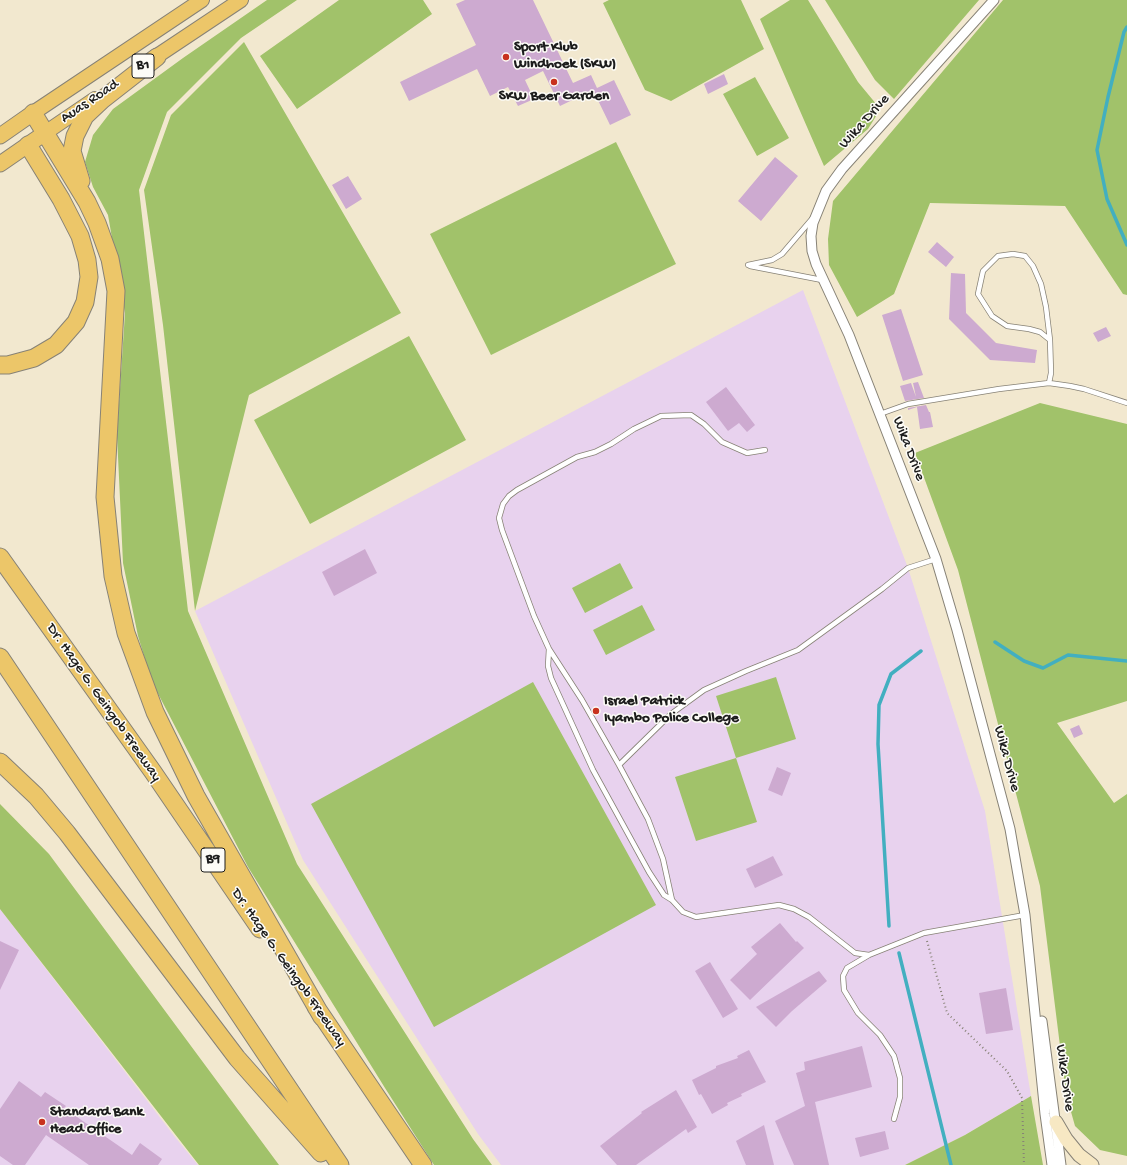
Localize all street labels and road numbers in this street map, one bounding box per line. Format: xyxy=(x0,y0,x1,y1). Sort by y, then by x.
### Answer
road number: B1 xyxy=(132,54,154,78)
street label: Auas Road xyxy=(58,76,122,128)
street label: Wika Drive xyxy=(836,91,894,153)
street label: Wika Drive xyxy=(888,414,928,484)
street label: Dr. Hage G. Geingob Freeway xyxy=(41,620,165,786)
street label: Wika Drive xyxy=(989,724,1023,794)
road number: B9 xyxy=(201,848,225,872)
street label: Dr. Hage G. Geingob Freeway xyxy=(226,885,350,1051)
street label: Wika Drive xyxy=(1050,1043,1078,1113)

